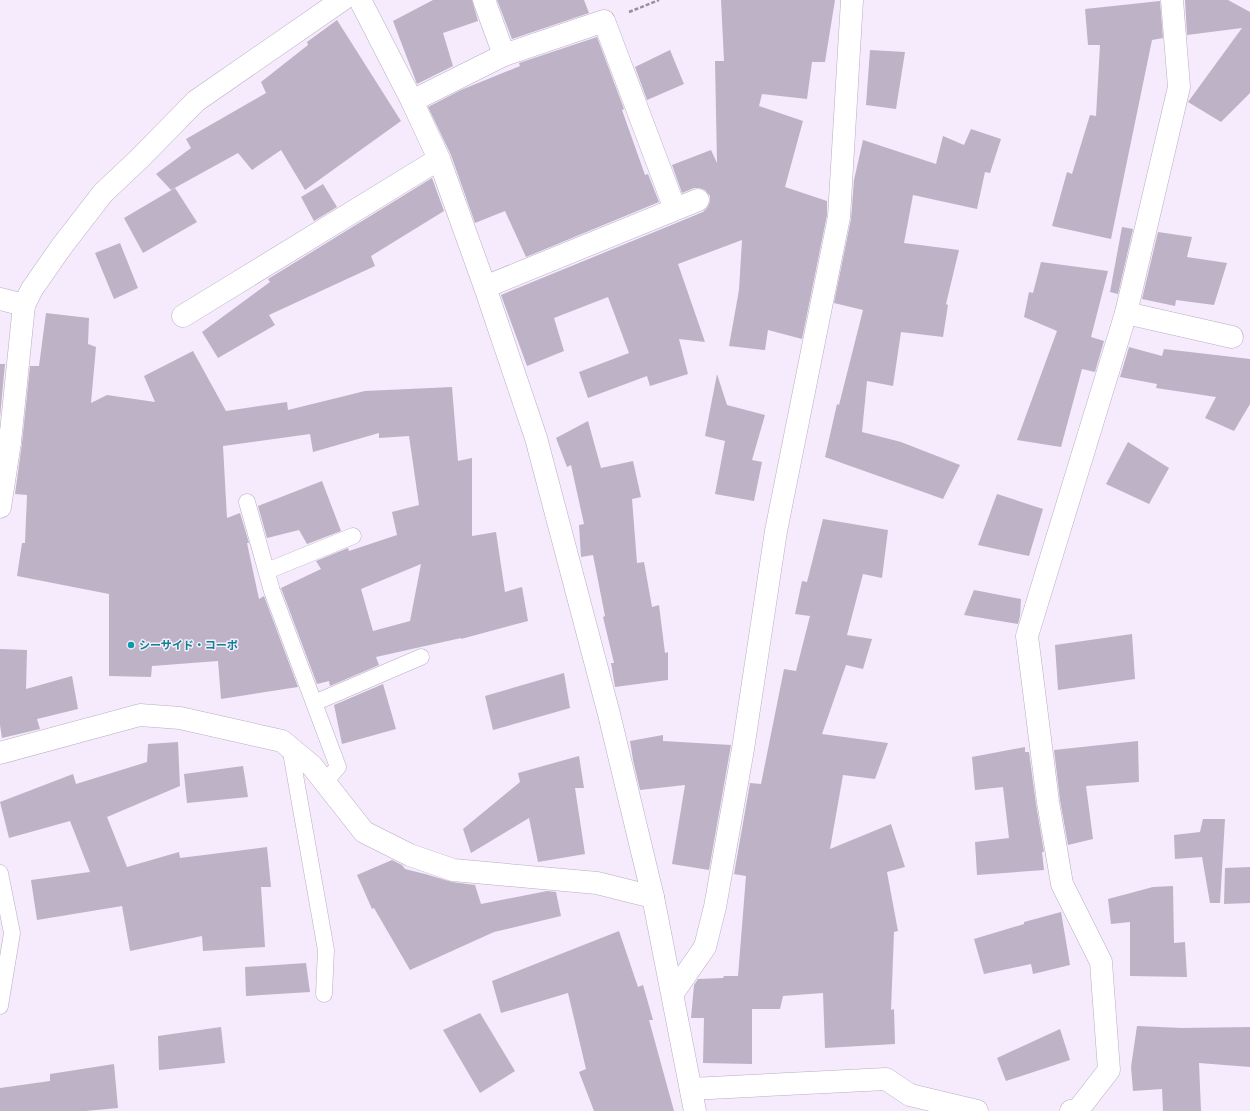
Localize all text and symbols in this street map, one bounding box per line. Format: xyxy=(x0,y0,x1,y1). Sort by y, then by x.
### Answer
place label: シーサイド・コーポ xyxy=(139,639,238,652)
marker: シーサイド・コーポ xyxy=(126,640,136,650)

